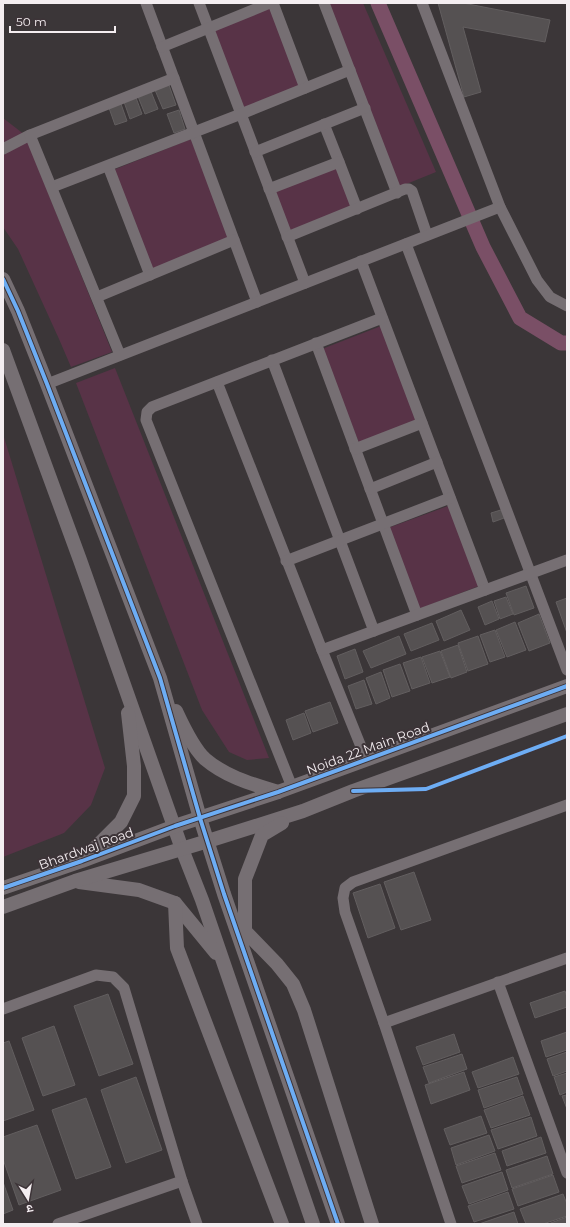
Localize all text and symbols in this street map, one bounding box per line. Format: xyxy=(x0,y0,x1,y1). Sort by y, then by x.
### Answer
scale bar xyxy=(10,8,115,34)
text: 50 m xyxy=(16,14,47,29)
street label: Noida 22 Main Road xyxy=(304,718,432,778)
street label: Bhardwaj Road xyxy=(36,823,136,873)
north arrow xyxy=(8,1179,48,1219)
text: उ xyxy=(25,1201,34,1216)

